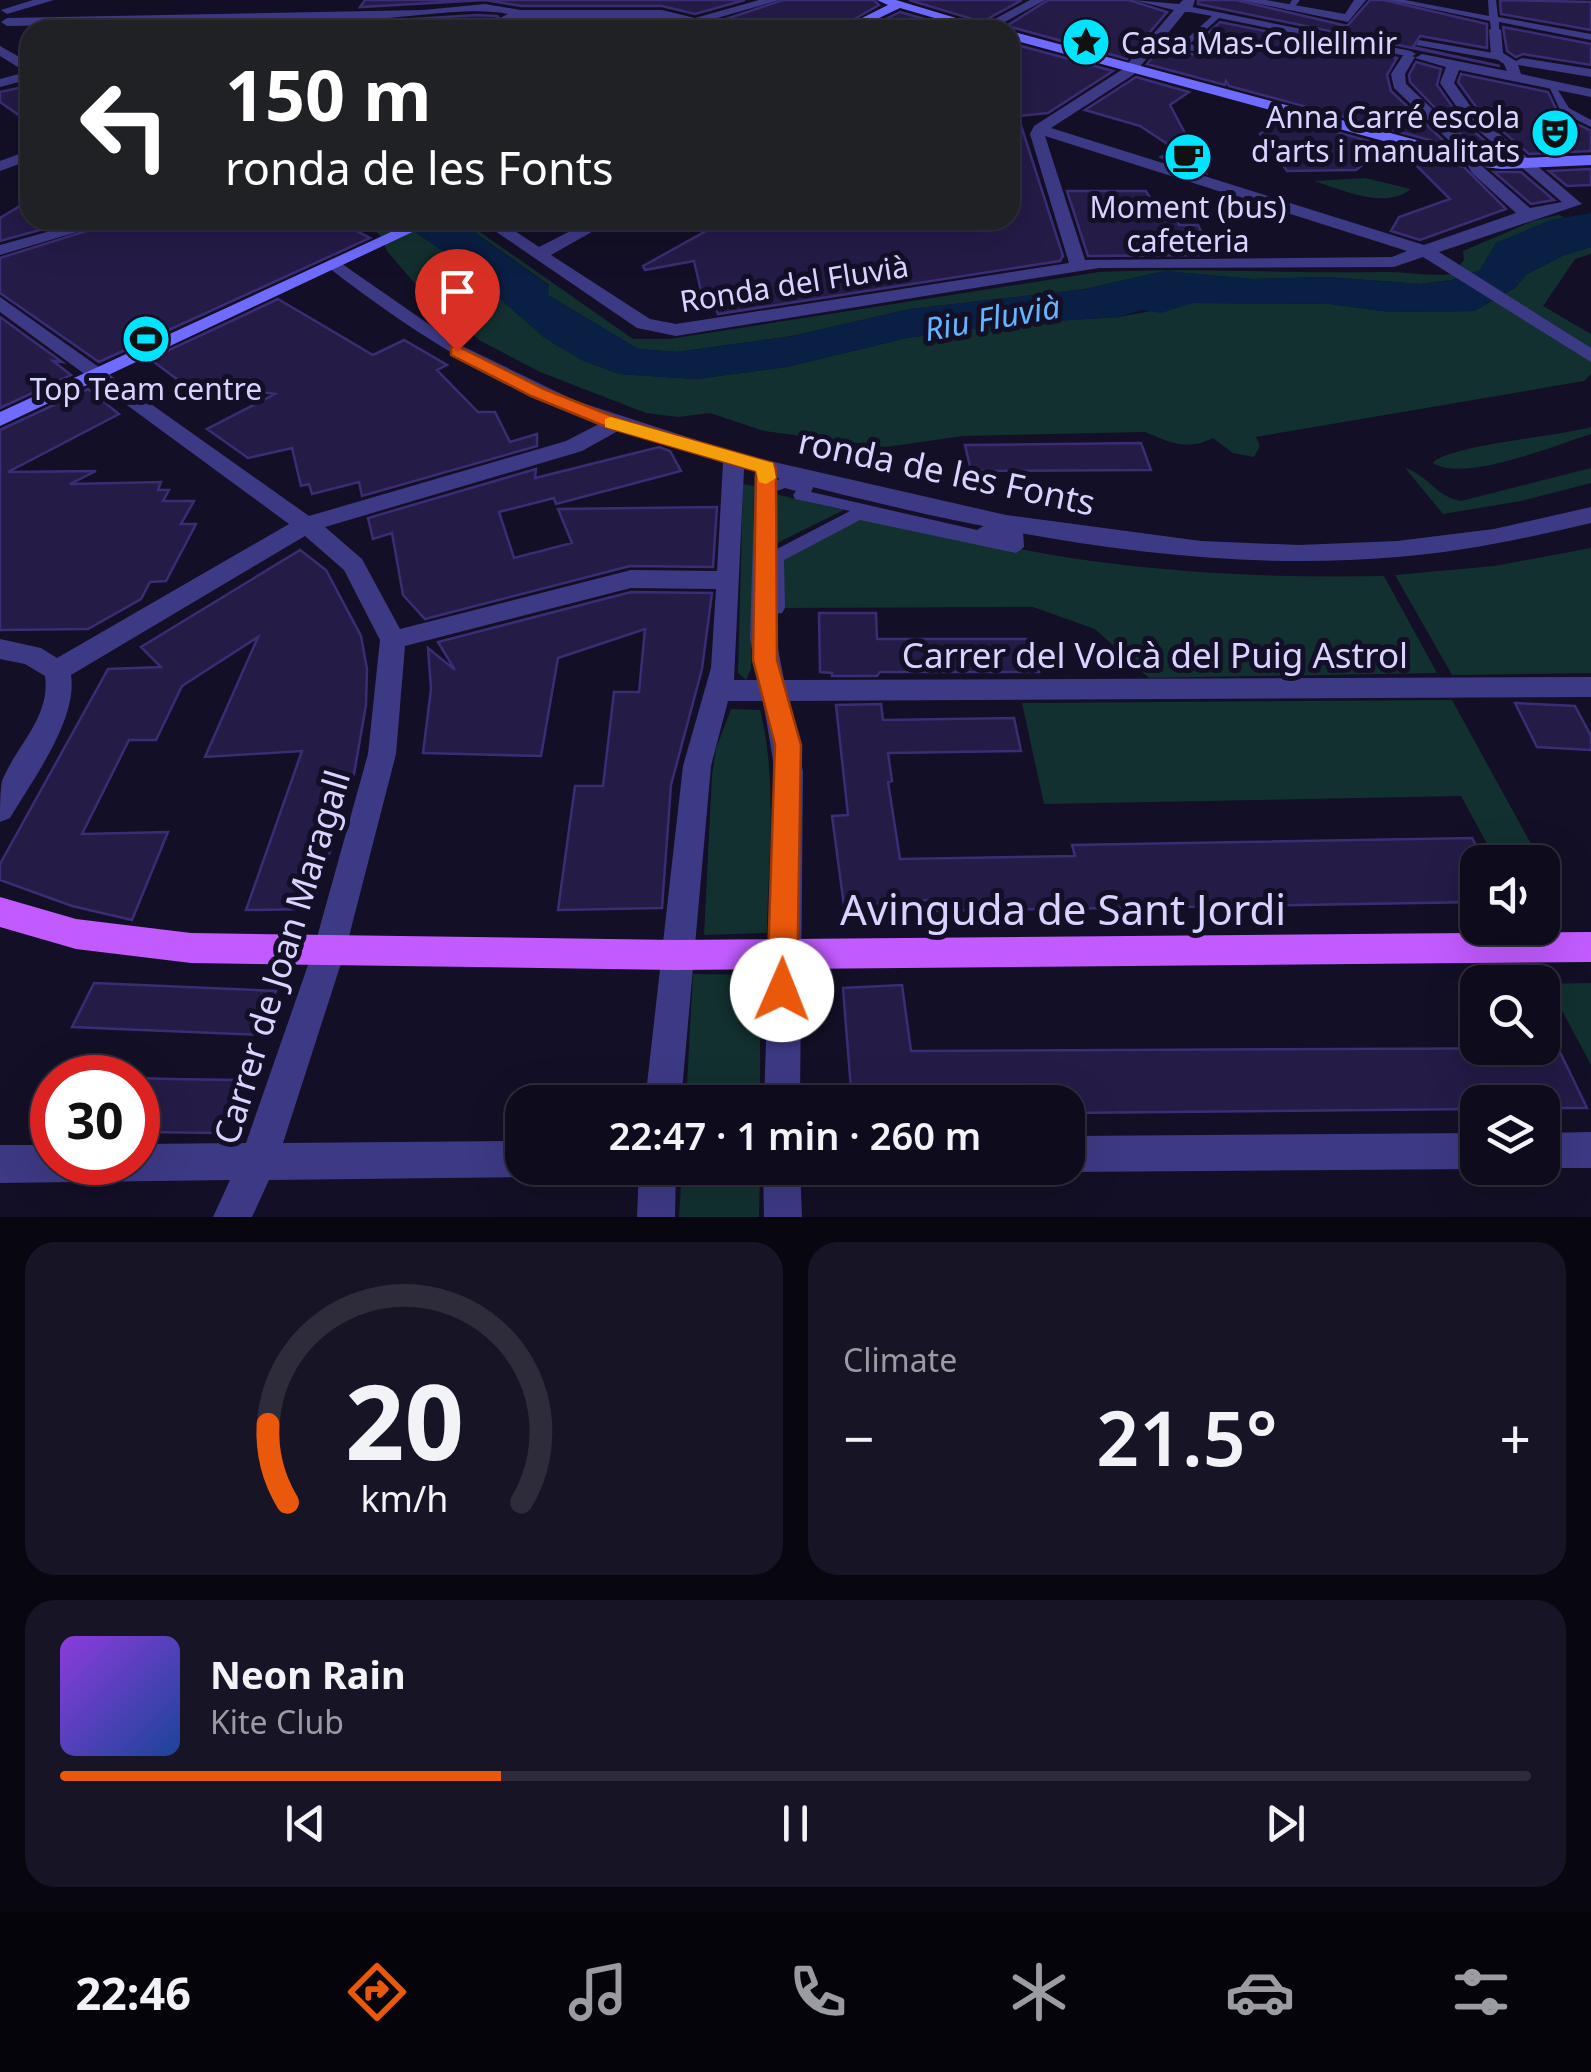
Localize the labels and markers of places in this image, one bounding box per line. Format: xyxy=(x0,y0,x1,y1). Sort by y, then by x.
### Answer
place icon: Casa Mas-Collellmir xyxy=(1060,16,1112,68)
place label: Casa Mas-Collellmir xyxy=(1121,22,1397,63)
place label: Anna Carré escola d'arts i manualitats xyxy=(1251,96,1520,171)
theatre icon: Anna Carré escola d'arts i manualitats xyxy=(1529,107,1581,159)
cafe icon: Moment (bus) cafeteria xyxy=(1162,131,1214,183)
place label: Moment (bus) cafeteria xyxy=(1090,186,1286,261)
pin xyxy=(415,249,500,352)
sports icon: Top Team centre xyxy=(120,313,172,365)
place label: Top Team centre xyxy=(30,368,262,409)

